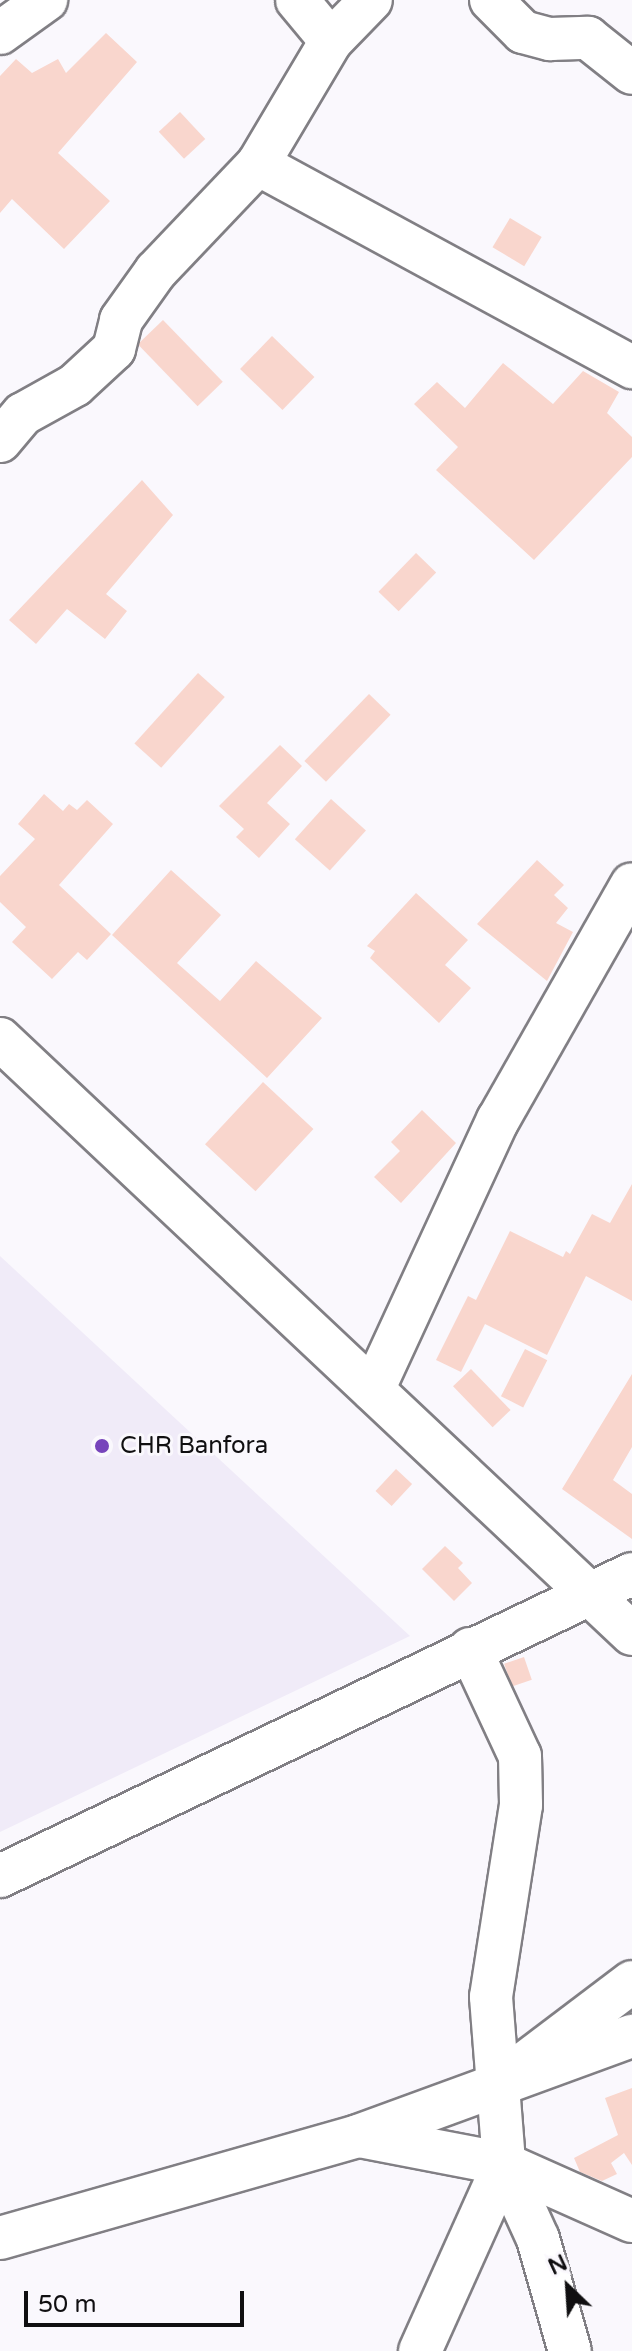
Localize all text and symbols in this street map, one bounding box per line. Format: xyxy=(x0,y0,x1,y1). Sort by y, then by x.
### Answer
place label: CHR Banfora xyxy=(120,1432,268,1460)
marker: CHR Banfora xyxy=(91,1435,113,1457)
north arrow xyxy=(528,2247,608,2327)
text: N xyxy=(544,2250,571,2281)
scale bar xyxy=(28,2275,248,2325)
text: 50 m xyxy=(38,2290,96,2319)

